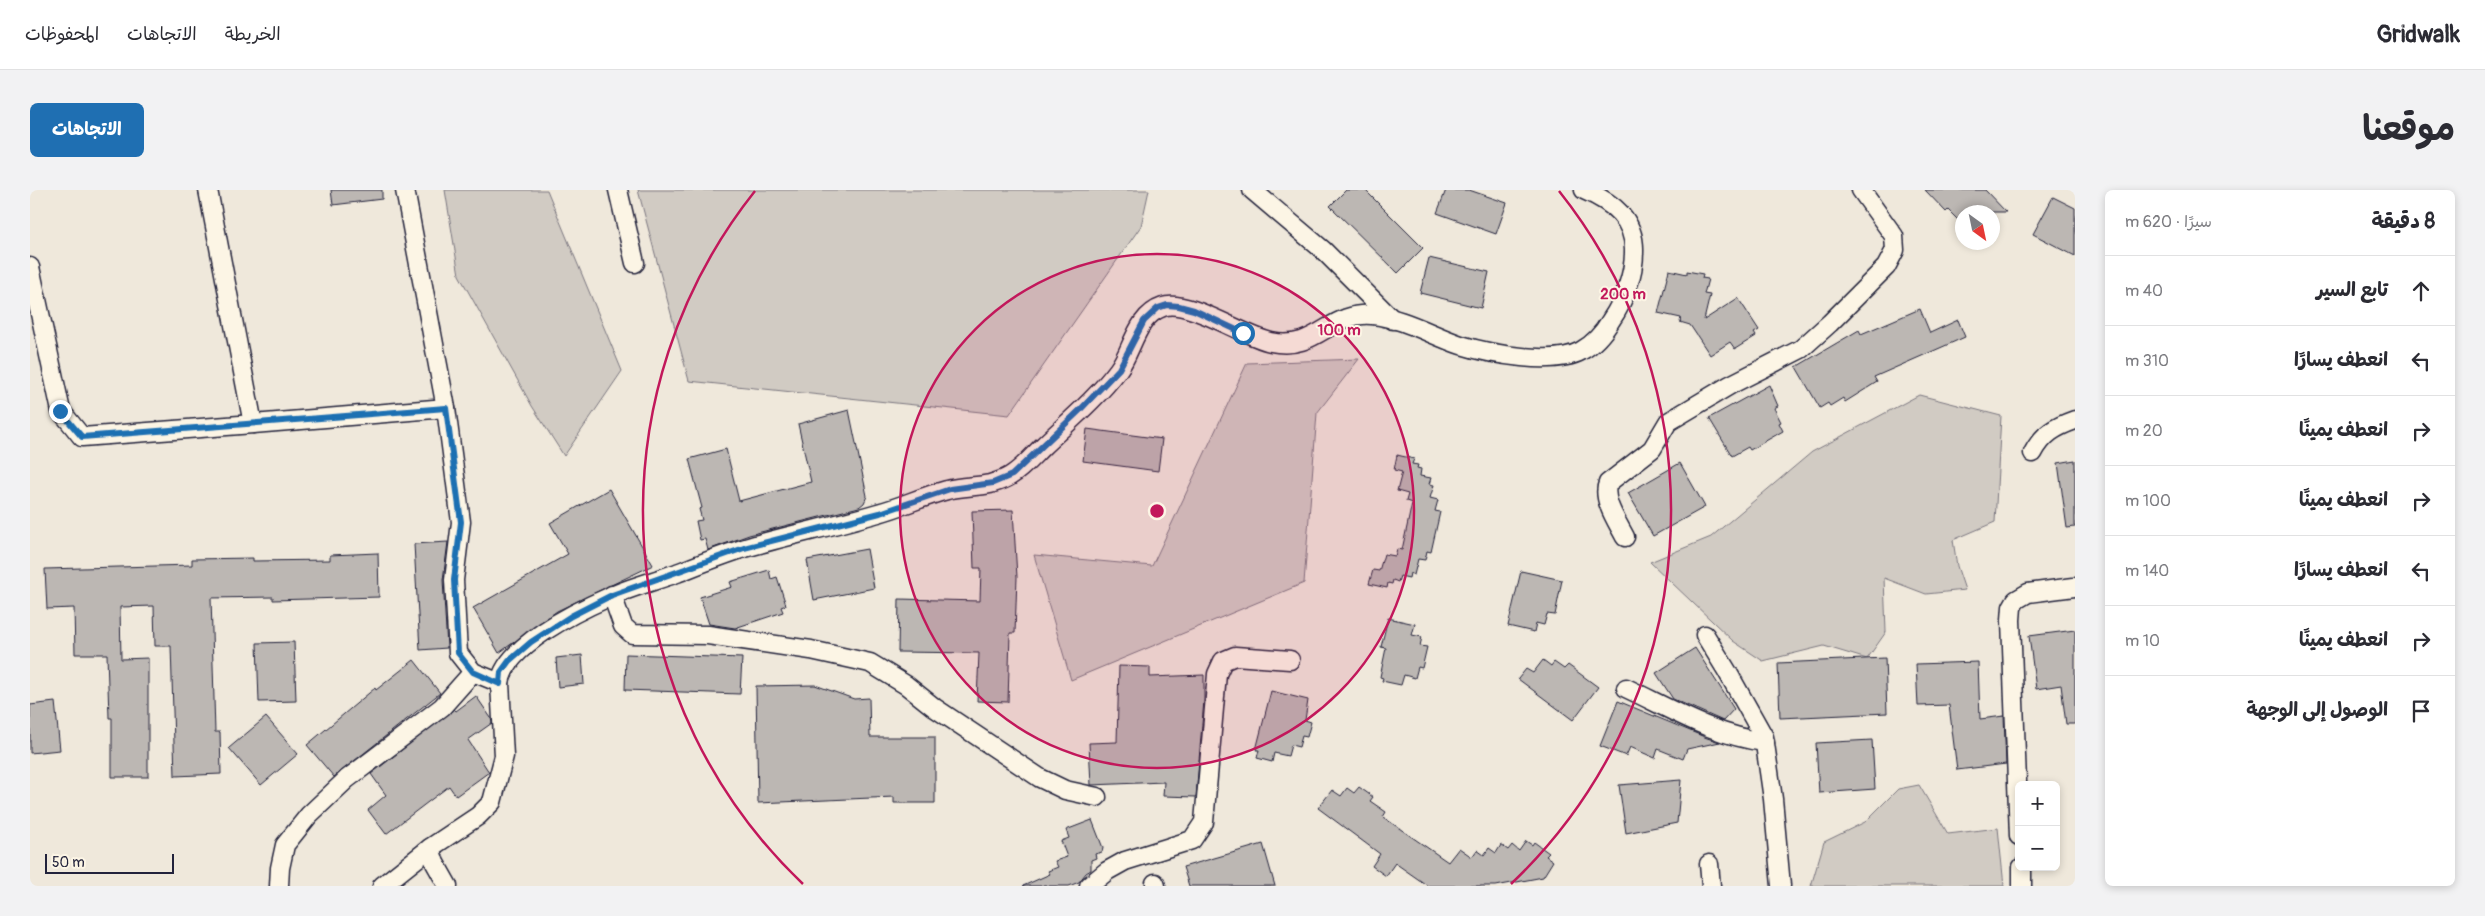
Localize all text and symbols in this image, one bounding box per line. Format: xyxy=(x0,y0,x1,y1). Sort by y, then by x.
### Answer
text: Gridwalk xyxy=(2376,20,2460,49)
text: المحفوظات xyxy=(25,23,99,46)
text: الاتجاهات xyxy=(127,23,197,46)
text: الخريطة xyxy=(225,23,281,46)
button: الاتجاهات xyxy=(30,103,144,157)
text: موقعنا xyxy=(2362,107,2455,151)
north arrow xyxy=(1955,205,2000,250)
text: 8 دقيقة xyxy=(2371,208,2435,235)
text: سيرًا · 620 m xyxy=(2125,212,2212,232)
icon: ahead xyxy=(2407,277,2435,305)
text: تابع السير xyxy=(2316,278,2388,302)
text: 40 m xyxy=(2125,281,2163,301)
text: 200 m xyxy=(1600,285,1646,304)
text: 100 m xyxy=(1318,321,1360,340)
route start xyxy=(1232,322,1255,345)
icon: left xyxy=(2407,347,2435,375)
text: انعطف يسارًا xyxy=(2294,348,2388,372)
text: 310 m xyxy=(2125,351,2169,371)
route end xyxy=(49,400,72,423)
icon: right xyxy=(2407,417,2435,445)
text: انعطف يمينًا xyxy=(2299,418,2388,442)
text: 20 m xyxy=(2125,421,2163,441)
icon: right xyxy=(2407,487,2435,515)
text: انعطف يمينًا xyxy=(2299,488,2388,512)
text: 100 m xyxy=(2125,491,2171,511)
centre of rings xyxy=(1148,502,1166,520)
icon: left xyxy=(2407,557,2435,585)
text: انعطف يسارًا xyxy=(2294,558,2388,582)
text: 140 m xyxy=(2125,561,2169,581)
icon: right xyxy=(2407,627,2435,655)
text: انعطف يمينًا xyxy=(2299,628,2388,652)
text: 10 m xyxy=(2125,631,2160,651)
icon: arrive xyxy=(2407,697,2435,725)
text: الوصول إلى الوجهة xyxy=(2246,698,2388,722)
map controls xyxy=(2015,781,2060,871)
button: + xyxy=(2015,781,2060,826)
button: − xyxy=(2015,826,2060,871)
scale bar xyxy=(45,851,174,874)
text: 50 m xyxy=(52,854,85,871)

